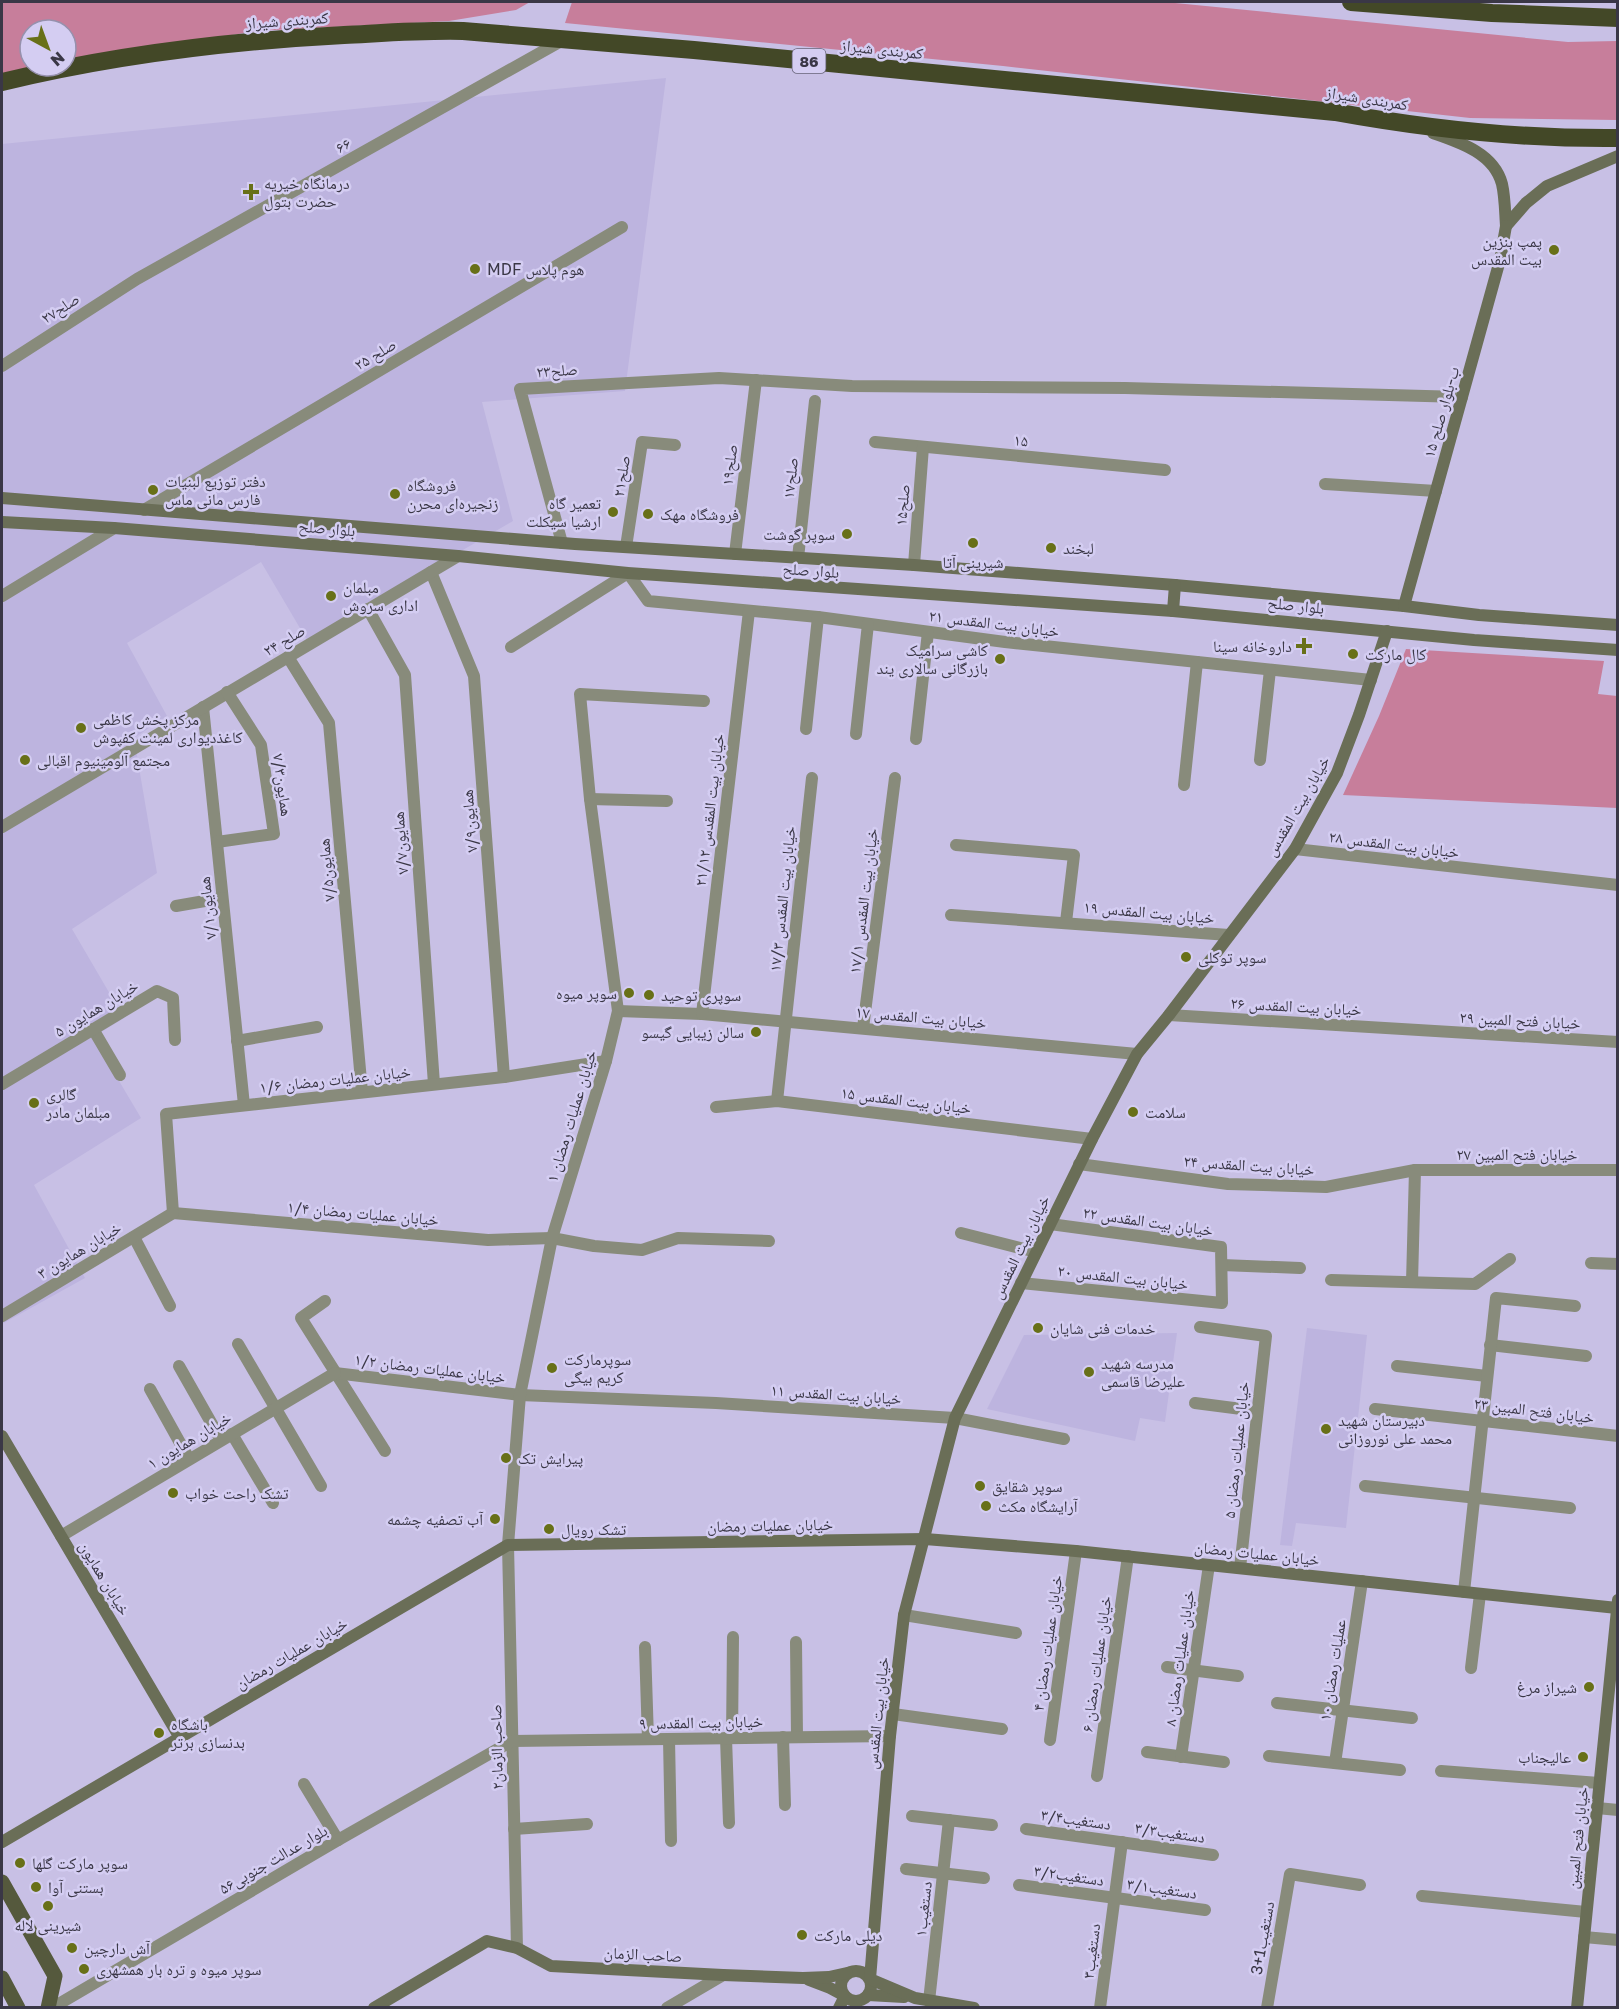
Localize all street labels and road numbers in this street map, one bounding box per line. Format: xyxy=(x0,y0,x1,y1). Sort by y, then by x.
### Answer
street label: کمربندی شیراز xyxy=(244,7,330,34)
street label: کمربندی شیراز xyxy=(839,35,925,64)
road number: 86 xyxy=(792,49,826,73)
street label: کمربندی شیراز xyxy=(1323,81,1410,115)
street label: ۶۶ xyxy=(332,133,354,157)
street label: صلح۲۷ xyxy=(37,288,83,329)
street label: صلح ۲۵ xyxy=(350,334,400,375)
street label: صلح۲۳ xyxy=(536,359,578,382)
street label: ۱۵ ب-بلوار صلح xyxy=(1418,364,1464,460)
street label: ۱۵ xyxy=(1013,429,1029,451)
street label: صلح۱۹ xyxy=(717,443,742,487)
street label: صلح۲۱ xyxy=(608,454,635,498)
street label: صلح۱۷ xyxy=(778,456,803,500)
street label: صلح۱۵ xyxy=(890,483,915,527)
street label: بلوار صلح xyxy=(298,516,356,541)
street label: بلوار صلح xyxy=(782,558,840,583)
street label: بلوار صلح xyxy=(1267,592,1325,619)
street label: خیابان بیت المقدس ۲۱ xyxy=(928,605,1060,642)
street label: صلح ۲۴ xyxy=(259,620,309,661)
street label: خیابان بیت المقدس ۲۱/۱۲ xyxy=(690,733,729,887)
street label: همایون۷/۳ xyxy=(268,752,297,818)
street label: خیابان بیت المقدس xyxy=(1260,752,1335,860)
street label: همایون۷/۹ xyxy=(457,789,482,853)
street label: همایون۷/۷ xyxy=(388,811,413,875)
street label: خیابان بیت المقدس ۱۷/۳ xyxy=(764,825,801,973)
street label: خیابان بیت المقدس ۲۸ xyxy=(1328,826,1460,863)
street label: خیابان بیت المقدس ۱۷/۱ xyxy=(844,827,883,975)
street label: همایون۷/۵ xyxy=(313,838,340,902)
street label: همایون۷/۱ xyxy=(194,875,221,940)
street label: خیابان بیت المقدس ۱۹ xyxy=(1083,896,1215,929)
street label: خیابان همایون ۵ xyxy=(51,975,142,1042)
street label: خیابان بیت المقدس ۲۶ xyxy=(1230,993,1362,1020)
street label: خیابان بیت المقدس ۱۷ xyxy=(855,1001,987,1034)
street label: خیابان فتح المبین ۲۹ xyxy=(1459,1007,1581,1034)
street label: خیابان عملیات رمضان ۱ xyxy=(541,1048,602,1185)
street label: خیابان عملیات رمضان ۱/۶ xyxy=(258,1061,412,1098)
street label: خیابان بیت المقدس ۱۵ xyxy=(840,1082,972,1119)
street label: خیابان فتح المبین ۲۷ xyxy=(1457,1144,1577,1165)
street label: خیابان بیت المقدس ۲۴ xyxy=(1183,1150,1315,1181)
street label: خیابان بیت المقدس xyxy=(986,1192,1055,1303)
street label: خیابان عملیات رمضان ۱/۴ xyxy=(286,1196,440,1231)
street label: خیابان بیت المقدس ۲۲ xyxy=(1081,1202,1214,1241)
street label: خیابان همایون ۳ xyxy=(34,1217,125,1284)
street label: خیابان بیت المقدس ۲۰ xyxy=(1057,1260,1189,1295)
street label: خیابان عملیات رمضان ۱/۲ xyxy=(353,1349,507,1388)
street label: خیابان بیت المقدس ۱۱ xyxy=(770,1379,902,1410)
street label: خیابان عملیات رمضان ۵ xyxy=(1219,1381,1254,1519)
street label: خیابان فتح المبین ۲۳ xyxy=(1473,1393,1595,1428)
street label: خیابان همایون ۱ xyxy=(144,1407,235,1474)
street label: خیابان عملیات رمضان xyxy=(707,1514,833,1537)
street label: خیابان عملیات رمضان xyxy=(1193,1536,1321,1571)
street label: خیابان همایون xyxy=(74,1537,135,1619)
street label: خیابان عملیات رمضان ۴ xyxy=(1028,1574,1067,1712)
street label: خیابان عملیات رمضان ۸ xyxy=(1160,1589,1199,1727)
street label: خیابان عملیات رمضان ۶ xyxy=(1077,1595,1116,1733)
street label: خیابان عملیات رمضان xyxy=(231,1613,351,1694)
street label: عملیات رمضان ۱۰ xyxy=(1314,1618,1351,1722)
street label: خیابان بیت المقدس xyxy=(861,1656,894,1770)
street label: ۲صاحب الزمان xyxy=(485,1704,508,1790)
street label: خیابان بیت المقدس ۹ xyxy=(639,1711,763,1734)
street label: خیابان فتح المبین xyxy=(1562,1786,1593,1890)
street label: ۳/۴دستغیب xyxy=(1040,1804,1112,1834)
street label: ۳/۳دستغیب xyxy=(1134,1817,1206,1847)
street label: بلوار عدالت جنوبی۵۶ xyxy=(215,1820,331,1899)
street label: ۳/۲دستغیب xyxy=(1033,1860,1105,1890)
street label: ۳/۱دستغیب xyxy=(1126,1873,1198,1903)
street label: دستغیب۱ xyxy=(910,1880,936,1938)
street label: 3+1دستغیب xyxy=(1246,1900,1278,1976)
street label: دستغیب۳ xyxy=(1078,1922,1104,1980)
street label: صاحب الزمان xyxy=(603,1942,683,1967)

